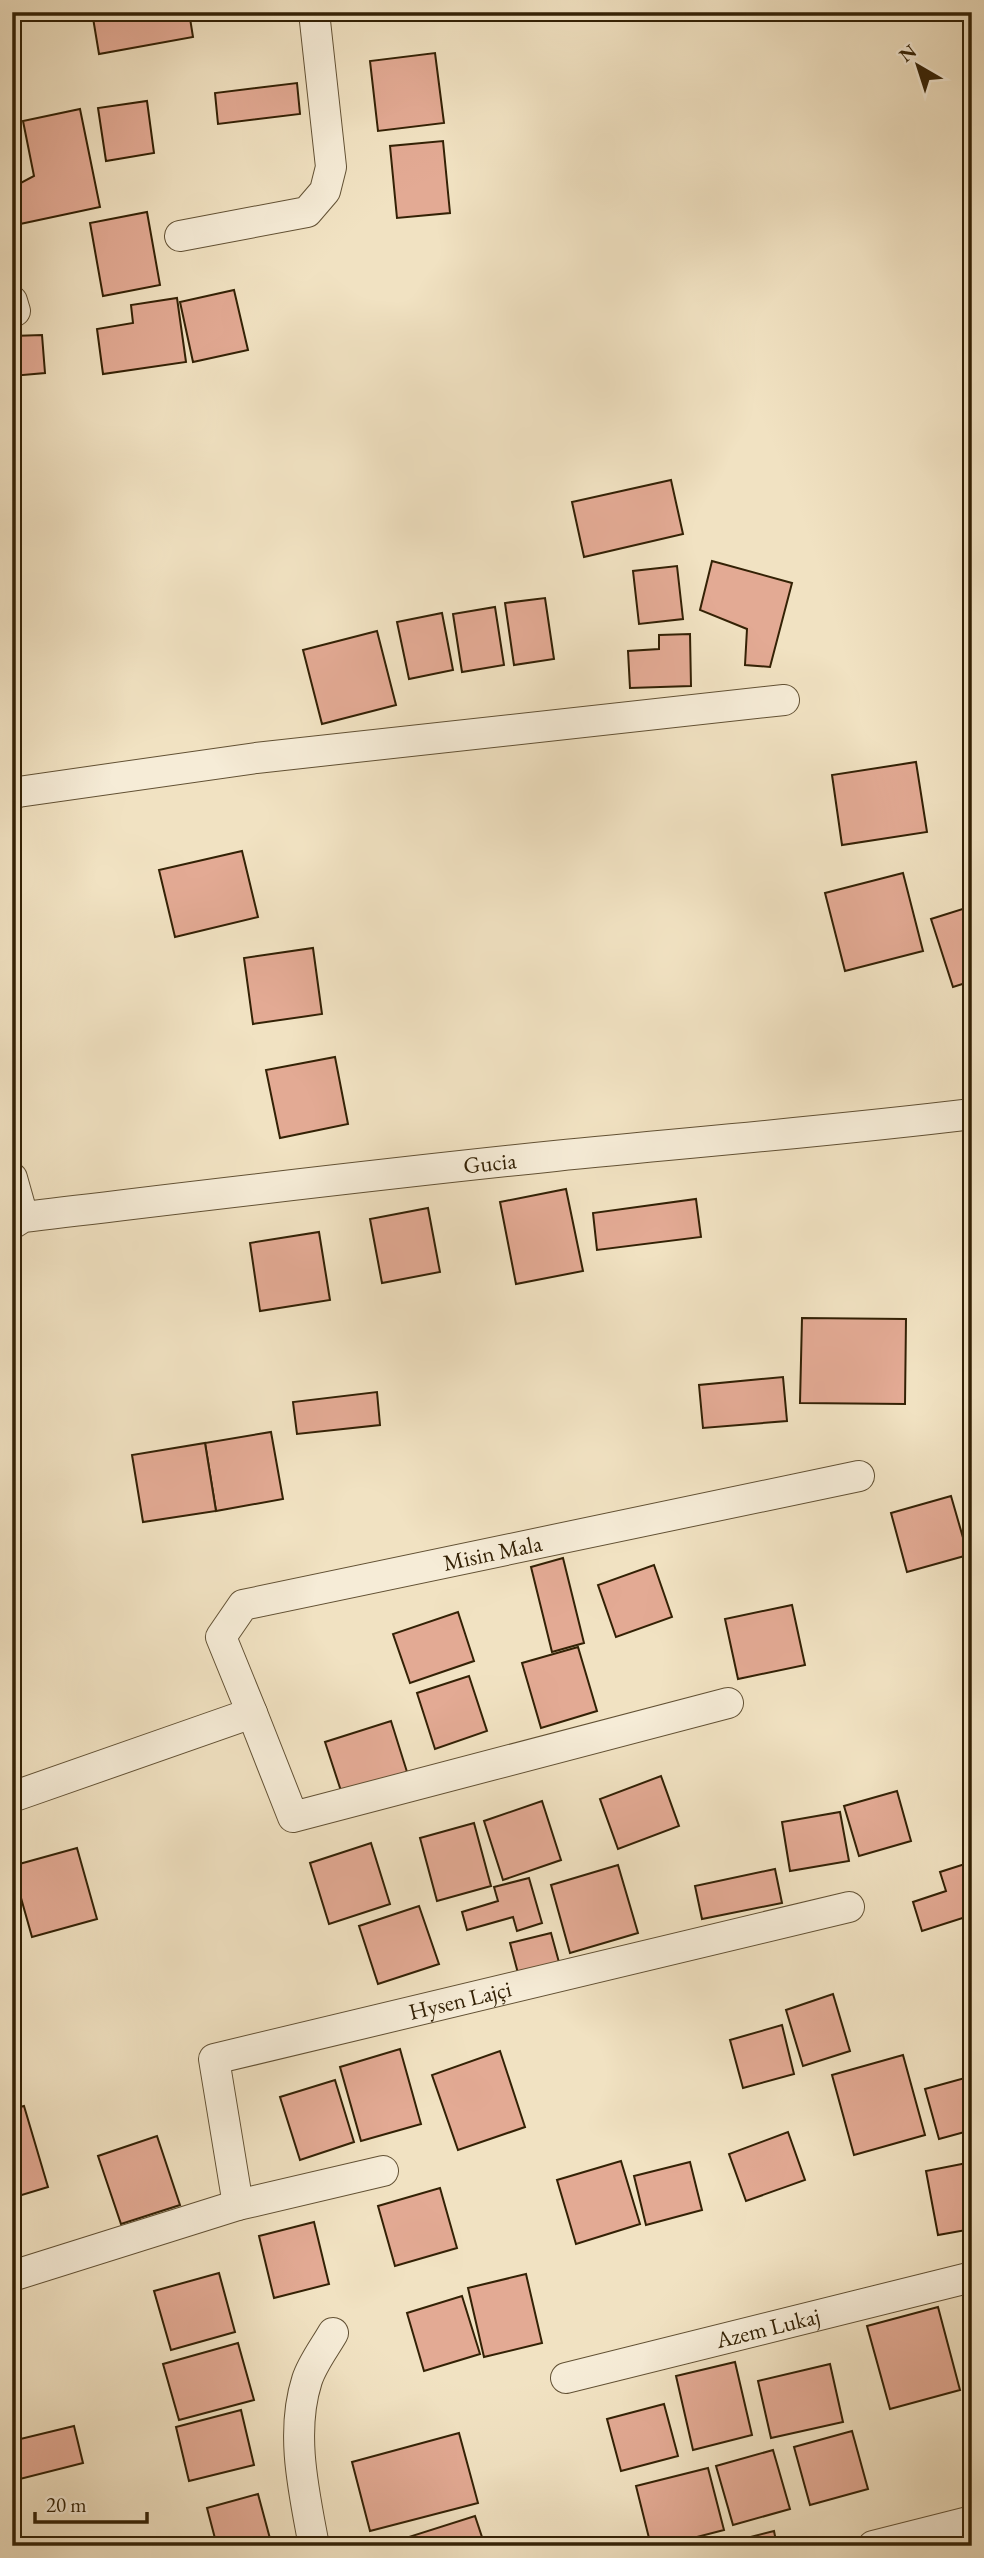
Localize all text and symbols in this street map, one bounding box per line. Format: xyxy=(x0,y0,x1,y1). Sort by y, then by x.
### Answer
north arrow xyxy=(883,32,953,102)
text: N xyxy=(894,38,922,68)
street label: Gucia xyxy=(462,1145,519,1181)
street label: Misin Mala xyxy=(440,1528,545,1578)
street label: Hysen Lajçi xyxy=(406,1973,515,2027)
street label: Azem Lukaj xyxy=(712,2300,823,2355)
scale bar xyxy=(35,2481,147,2525)
text: 20 m xyxy=(46,2491,87,2518)

